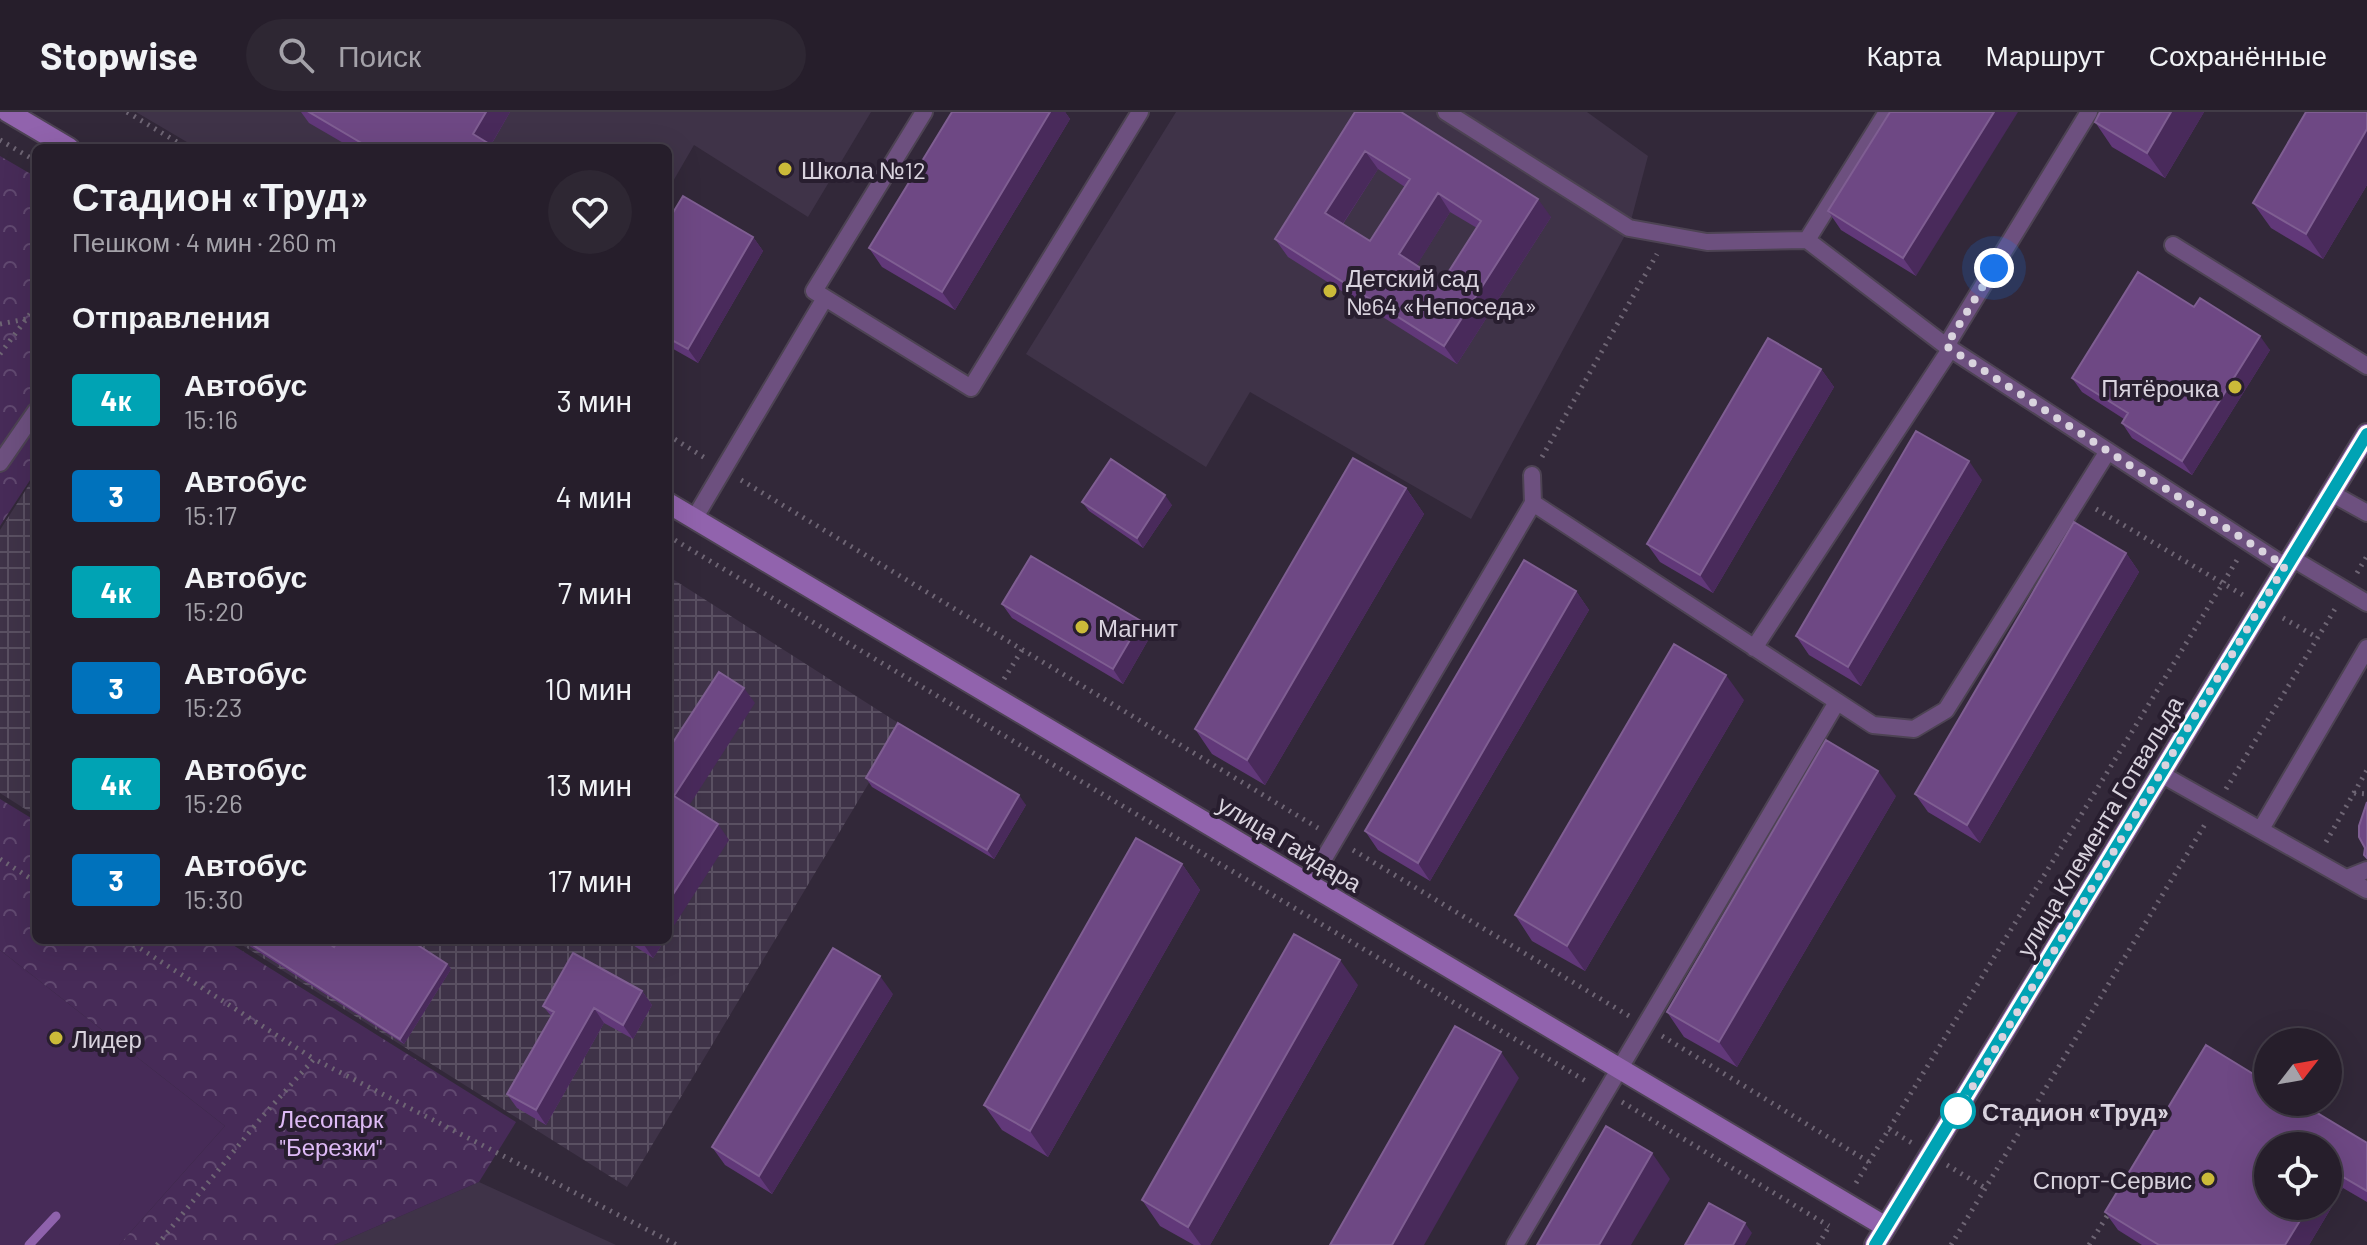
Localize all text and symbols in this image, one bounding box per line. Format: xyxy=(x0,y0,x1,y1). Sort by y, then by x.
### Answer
search box xyxy=(246,19,806,91)
text: Stopwise xyxy=(40,32,198,78)
icon: search xyxy=(274,33,318,77)
text: Поиск xyxy=(338,37,421,73)
text: Карта xyxy=(1866,38,1941,72)
text: Маршрут xyxy=(1985,38,2105,72)
text: Сохранённые xyxy=(2149,38,2327,72)
place label: Школа №12 xyxy=(801,155,926,184)
marker: Школа №12 xyxy=(776,160,794,178)
button: heart xyxy=(548,170,632,254)
text: Стадион «Труд» xyxy=(72,173,369,219)
text: Пешком · 4 мин · 260 m xyxy=(72,226,337,257)
your location xyxy=(1974,248,2014,288)
place label: Детский сад №64 «Непоседа» xyxy=(1346,263,1537,320)
marker: Детский сад №64 «Непоседа» xyxy=(1321,282,1339,300)
text: Отправления xyxy=(72,298,271,334)
text: Автобус xyxy=(184,366,307,402)
place label: Пятёрочка xyxy=(2101,373,2220,402)
marker: Пятёрочка xyxy=(2226,378,2244,396)
text: 3 мин xyxy=(557,382,632,418)
text: 4к xyxy=(101,383,131,417)
text: 15:16 xyxy=(184,403,238,434)
text: Автобус xyxy=(184,462,307,498)
text: 4 мин xyxy=(556,478,632,514)
text: 3 xyxy=(108,479,124,513)
text: 15:17 xyxy=(184,499,237,530)
text: Автобус xyxy=(184,558,307,594)
text: 7 мин xyxy=(558,574,632,610)
text: 4к xyxy=(101,575,131,609)
text: 15:20 xyxy=(184,595,244,626)
place label: Магнит xyxy=(1098,613,1178,642)
marker: Магнит xyxy=(1073,618,1091,636)
text: Автобус xyxy=(184,654,307,690)
text: 10 мин xyxy=(545,670,632,706)
text: 3 xyxy=(108,671,124,705)
street label: улица Клемента Готвальда xyxy=(2010,690,2189,962)
text: 15:23 xyxy=(184,691,242,722)
text: Автобус xyxy=(184,750,307,786)
text: 13 мин xyxy=(546,766,632,802)
text: 4к xyxy=(101,767,131,801)
text: 15:26 xyxy=(184,787,243,818)
street label: улица Гайдара xyxy=(1213,789,1368,898)
text: Автобус xyxy=(184,846,307,882)
text: 17 мин xyxy=(547,862,632,898)
text: 3 xyxy=(108,863,124,897)
text: 15:30 xyxy=(184,883,243,914)
place label: Лидер xyxy=(72,1024,142,1053)
north arrow xyxy=(2254,1028,2342,1116)
map controls xyxy=(2254,1028,2342,1220)
marker: Лидер xyxy=(47,1029,65,1047)
marker: Стадион «Труд» xyxy=(1941,1094,1975,1128)
place label: Стадион «Труд» xyxy=(1982,1097,2169,1126)
park label: Лесопарк "Березки" xyxy=(279,1104,384,1161)
button: locate xyxy=(2254,1132,2342,1220)
place label: Спорт-Сервис xyxy=(2033,1165,2192,1194)
marker: Спорт-Сервис xyxy=(2199,1170,2217,1188)

